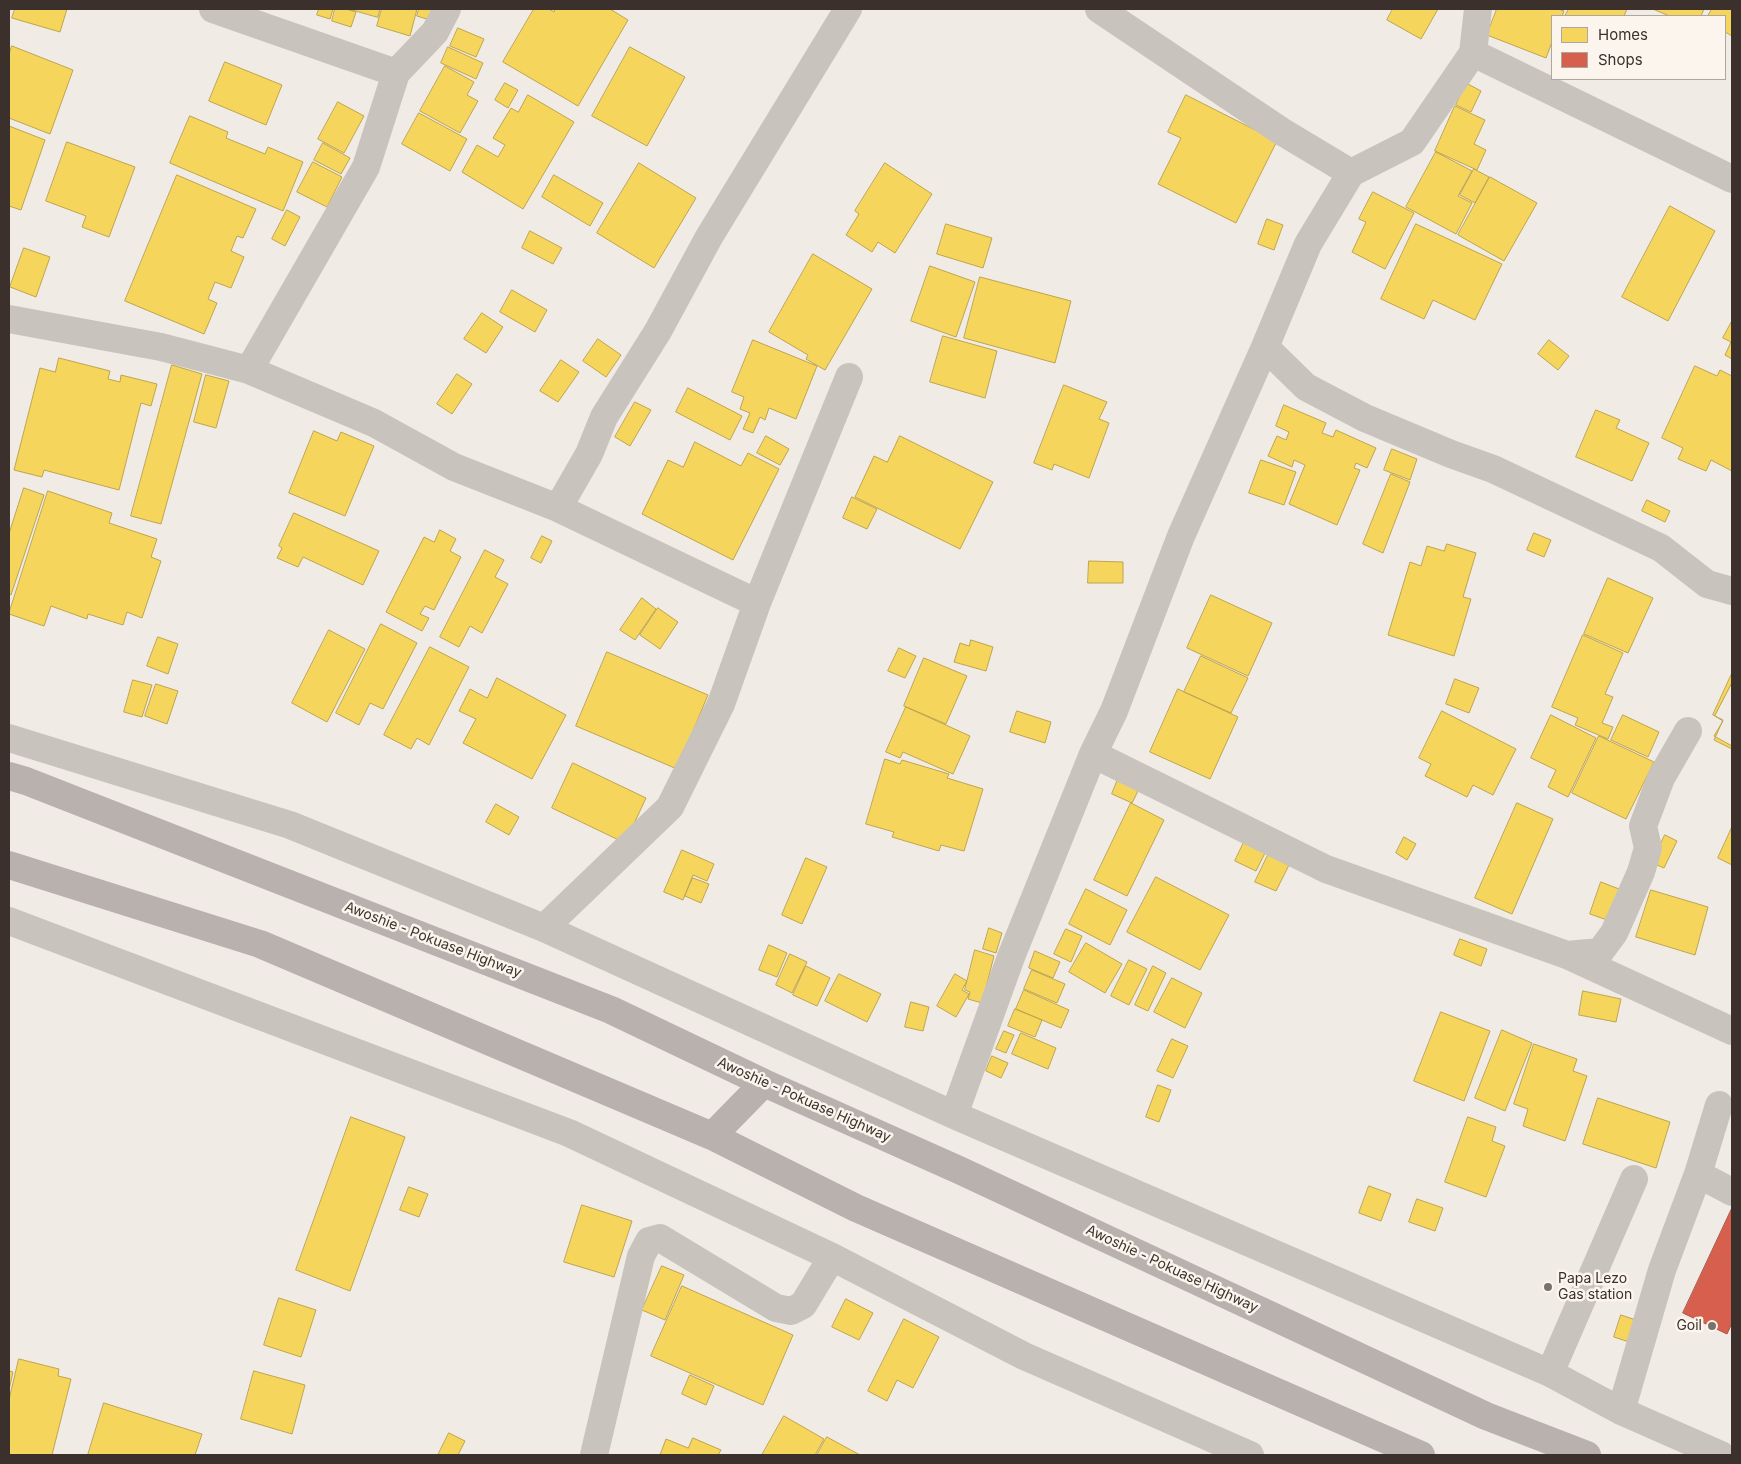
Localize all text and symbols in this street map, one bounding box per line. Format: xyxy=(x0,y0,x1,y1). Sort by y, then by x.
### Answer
legend xyxy=(1551,15,1726,80)
text: Homes xyxy=(1598,25,1648,44)
text: Shops xyxy=(1598,50,1643,69)
street label: Awoshie - Pokuase Highway xyxy=(342,898,524,982)
street label: Awoshie - Pokuase Highway xyxy=(715,1054,893,1146)
street label: Awoshie - Pokuase Highway xyxy=(1083,1222,1261,1316)
place label: Papa Lezo Gas station xyxy=(1558,1271,1632,1304)
marker: Papa Lezo Gas station xyxy=(1542,1281,1554,1293)
place label: Goil xyxy=(1676,1318,1702,1334)
marker: Goil xyxy=(1706,1320,1718,1332)

